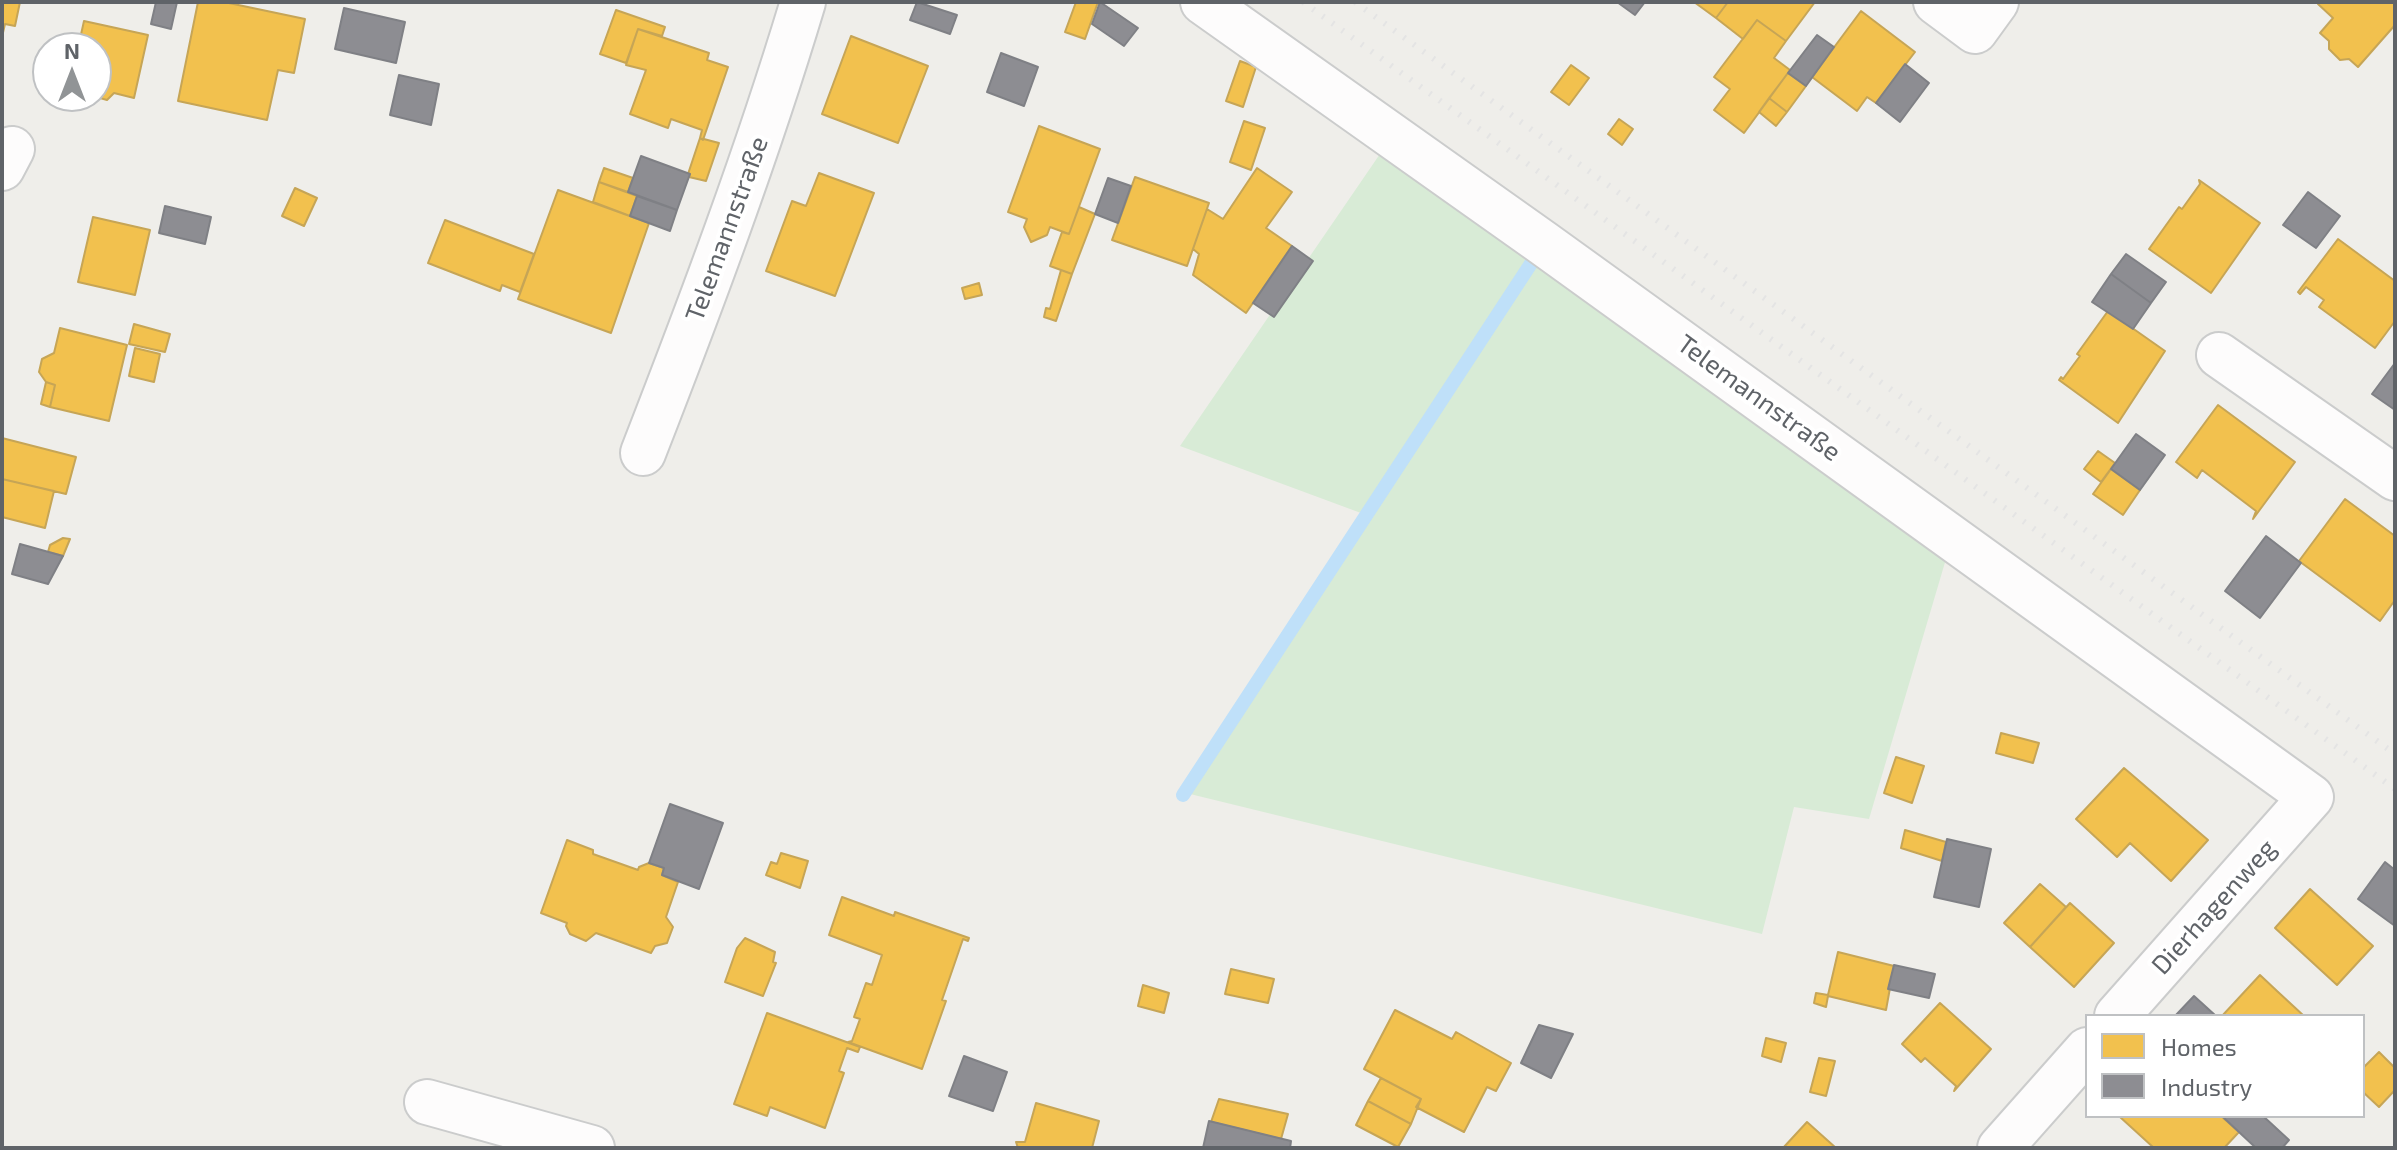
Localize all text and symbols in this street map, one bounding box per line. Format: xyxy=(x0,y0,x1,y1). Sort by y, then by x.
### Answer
north arrow xyxy=(32,32,112,112)
text: N xyxy=(64,37,80,63)
street label: Telemannstraße xyxy=(679,132,775,326)
street label: Telemannstraße xyxy=(1671,328,1847,468)
street label: Dierhagenweg xyxy=(2145,833,2283,981)
legend xyxy=(2085,1014,2365,1118)
text: Homes xyxy=(2161,1032,2237,1061)
text: Industry xyxy=(2161,1072,2252,1101)

